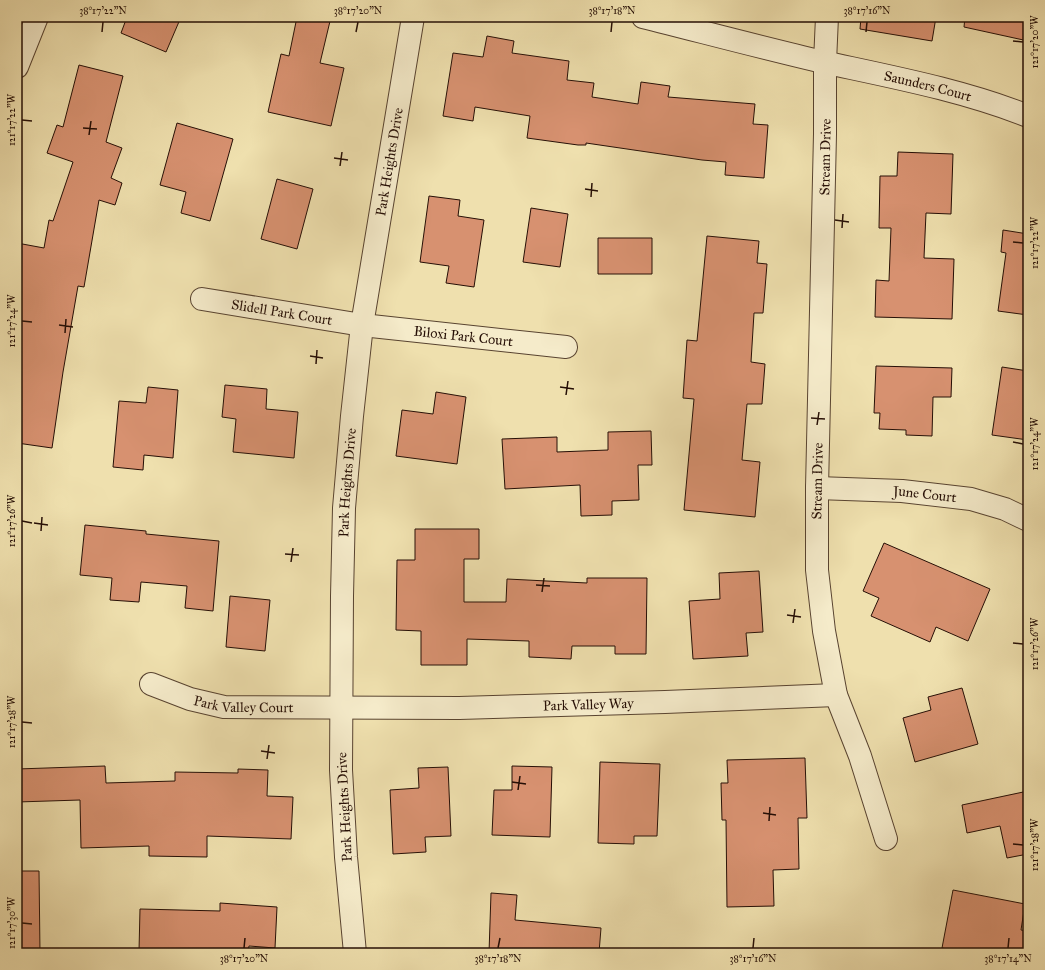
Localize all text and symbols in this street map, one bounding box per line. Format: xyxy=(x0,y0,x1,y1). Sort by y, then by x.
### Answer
text: 38°17'22"N xyxy=(79,5,127,17)
text: 38°17'20"N xyxy=(334,5,383,17)
text: 38°17'18"N xyxy=(588,5,636,17)
text: 38°17'16"N xyxy=(844,5,891,17)
text: 121°17'20"W xyxy=(1029,15,1041,69)
street label: Saunders Court xyxy=(882,67,974,105)
text: 121°17'22"W xyxy=(6,93,18,146)
street label: Park Heights Drive xyxy=(372,106,407,217)
street label: Stream Drive xyxy=(816,118,835,196)
text: 121°17'22"W xyxy=(1029,216,1041,269)
text: 121°17'24"W xyxy=(6,294,18,347)
street label: Slidell Park Court xyxy=(230,296,334,329)
street label: Biloxi Park Court xyxy=(413,323,514,350)
text: 121°17'24"W xyxy=(1029,417,1041,470)
street label: Park Heights Drive xyxy=(335,427,360,538)
street label: Stream Drive xyxy=(808,442,827,520)
street label: June Court xyxy=(891,483,957,506)
text: 121°17'26"W xyxy=(6,494,18,547)
text: 121°17'26"W xyxy=(1029,617,1041,670)
street label: Park Valley Court xyxy=(192,692,293,716)
text: 121°17'28"W xyxy=(6,695,18,748)
street label: Park Valley Way xyxy=(543,695,634,715)
street label: Park Heights Drive xyxy=(333,752,356,862)
text: 121°17'28"W xyxy=(1029,818,1041,871)
text: 121°17'30"W xyxy=(6,896,18,949)
text: 38°17'20"N xyxy=(220,953,269,965)
text: 38°17'18"N xyxy=(474,953,522,965)
text: 38°17'16"N xyxy=(730,953,777,965)
text: 38°17'14"N xyxy=(984,953,1032,965)

